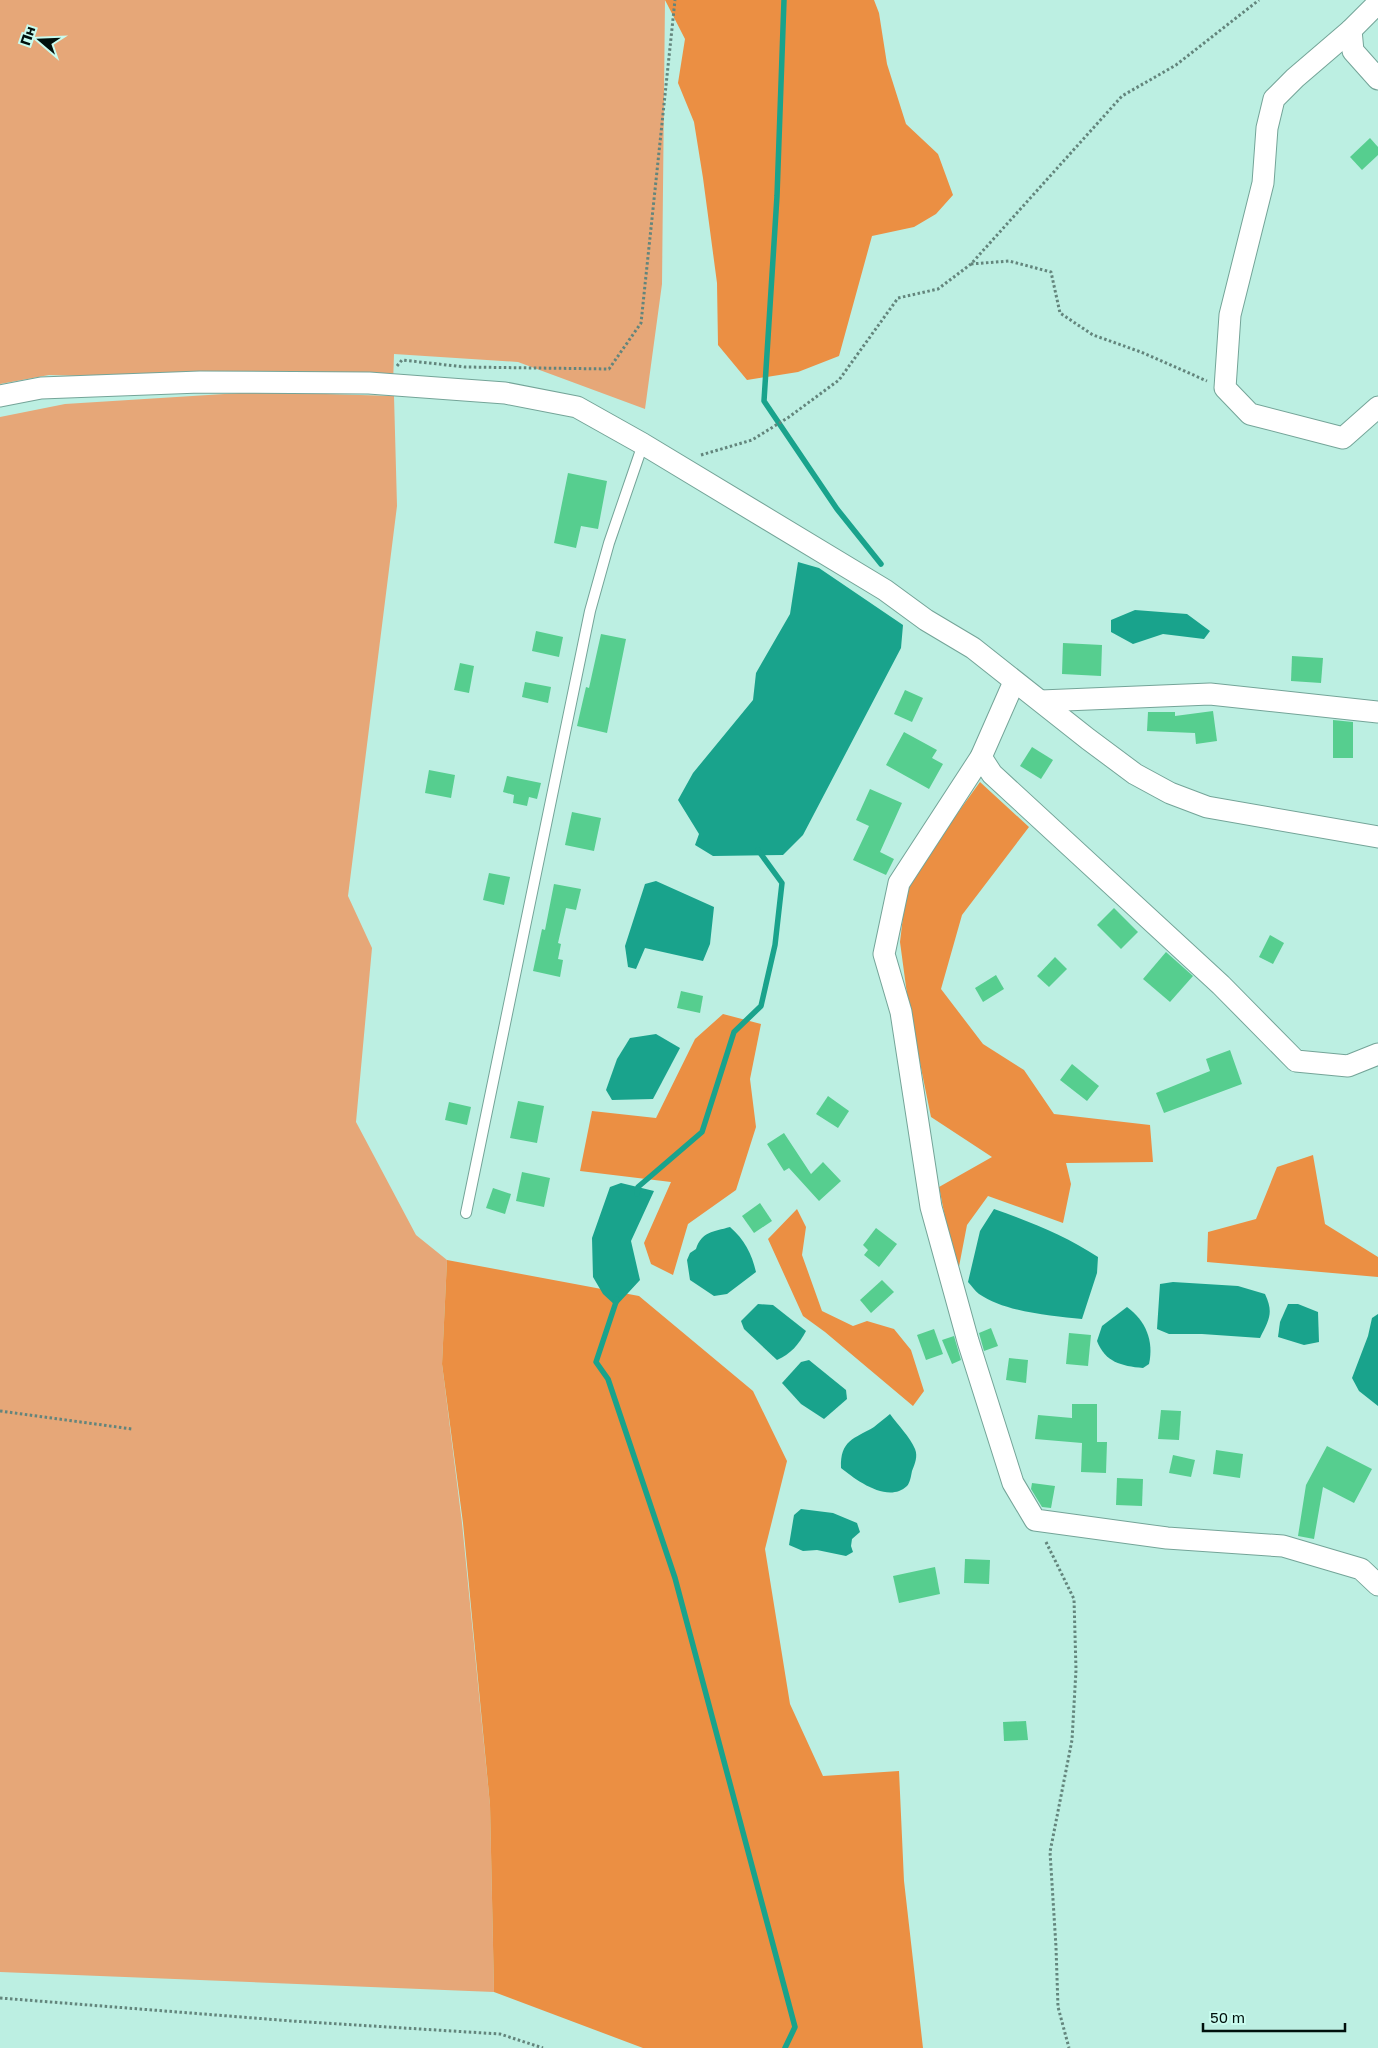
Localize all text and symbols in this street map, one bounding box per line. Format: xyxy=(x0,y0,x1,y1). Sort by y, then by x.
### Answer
north arrow xyxy=(15,15,65,65)
text: Пн xyxy=(16,24,38,47)
scale bar xyxy=(1203,2000,1346,2032)
text: 50 m xyxy=(1210,2008,1245,2026)

